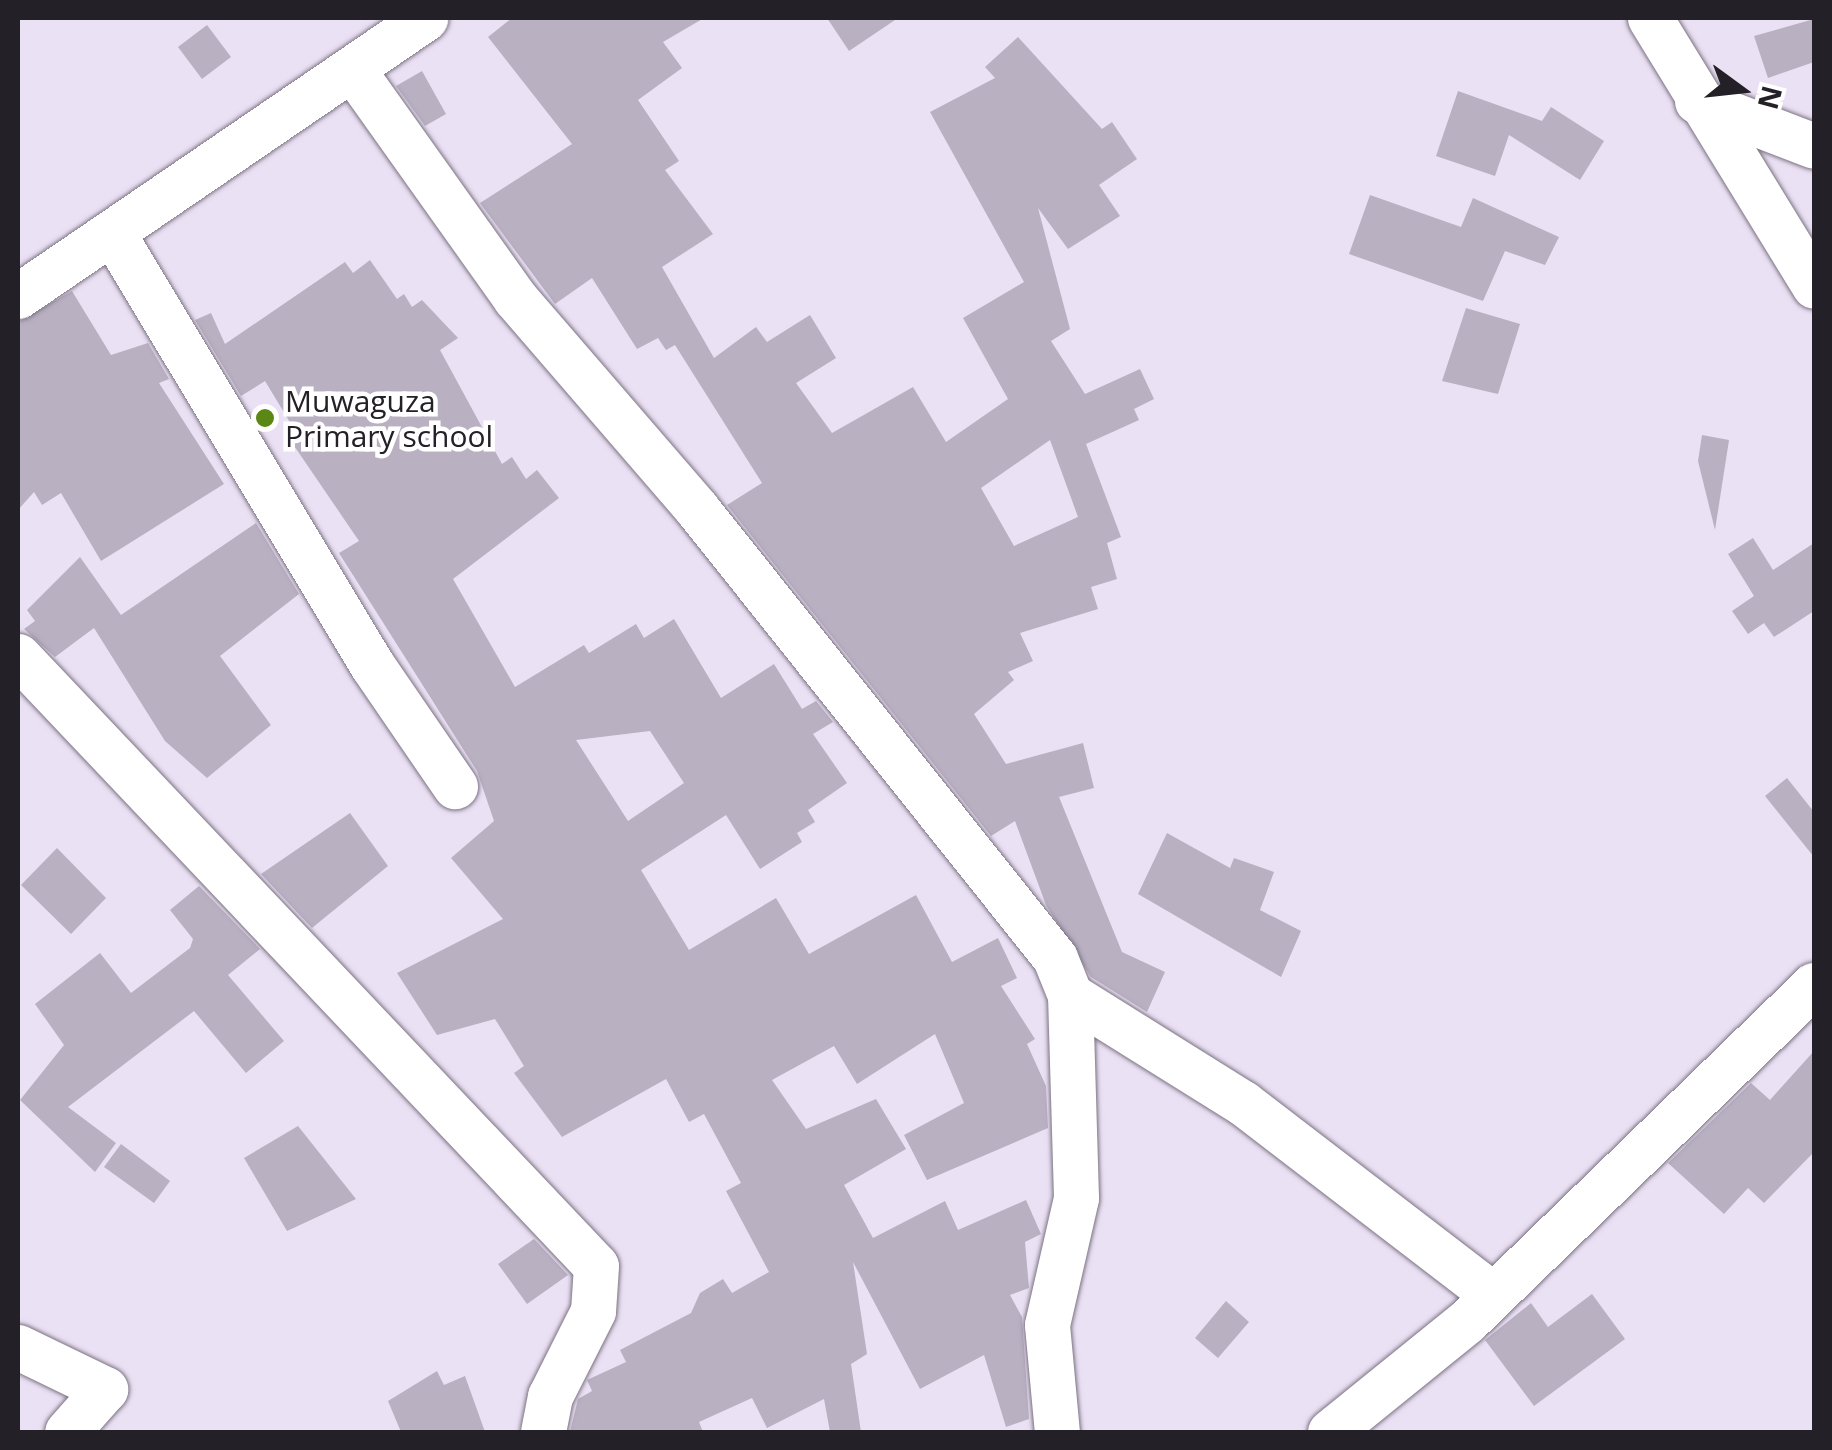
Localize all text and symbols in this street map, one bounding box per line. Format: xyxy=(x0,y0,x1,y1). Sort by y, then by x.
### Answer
north arrow xyxy=(1692,40,1792,140)
text: N xyxy=(1750,82,1792,114)
place label: Muwaguza Primary school xyxy=(285,383,493,454)
marker: Muwaguza Primary school xyxy=(254,407,276,429)

